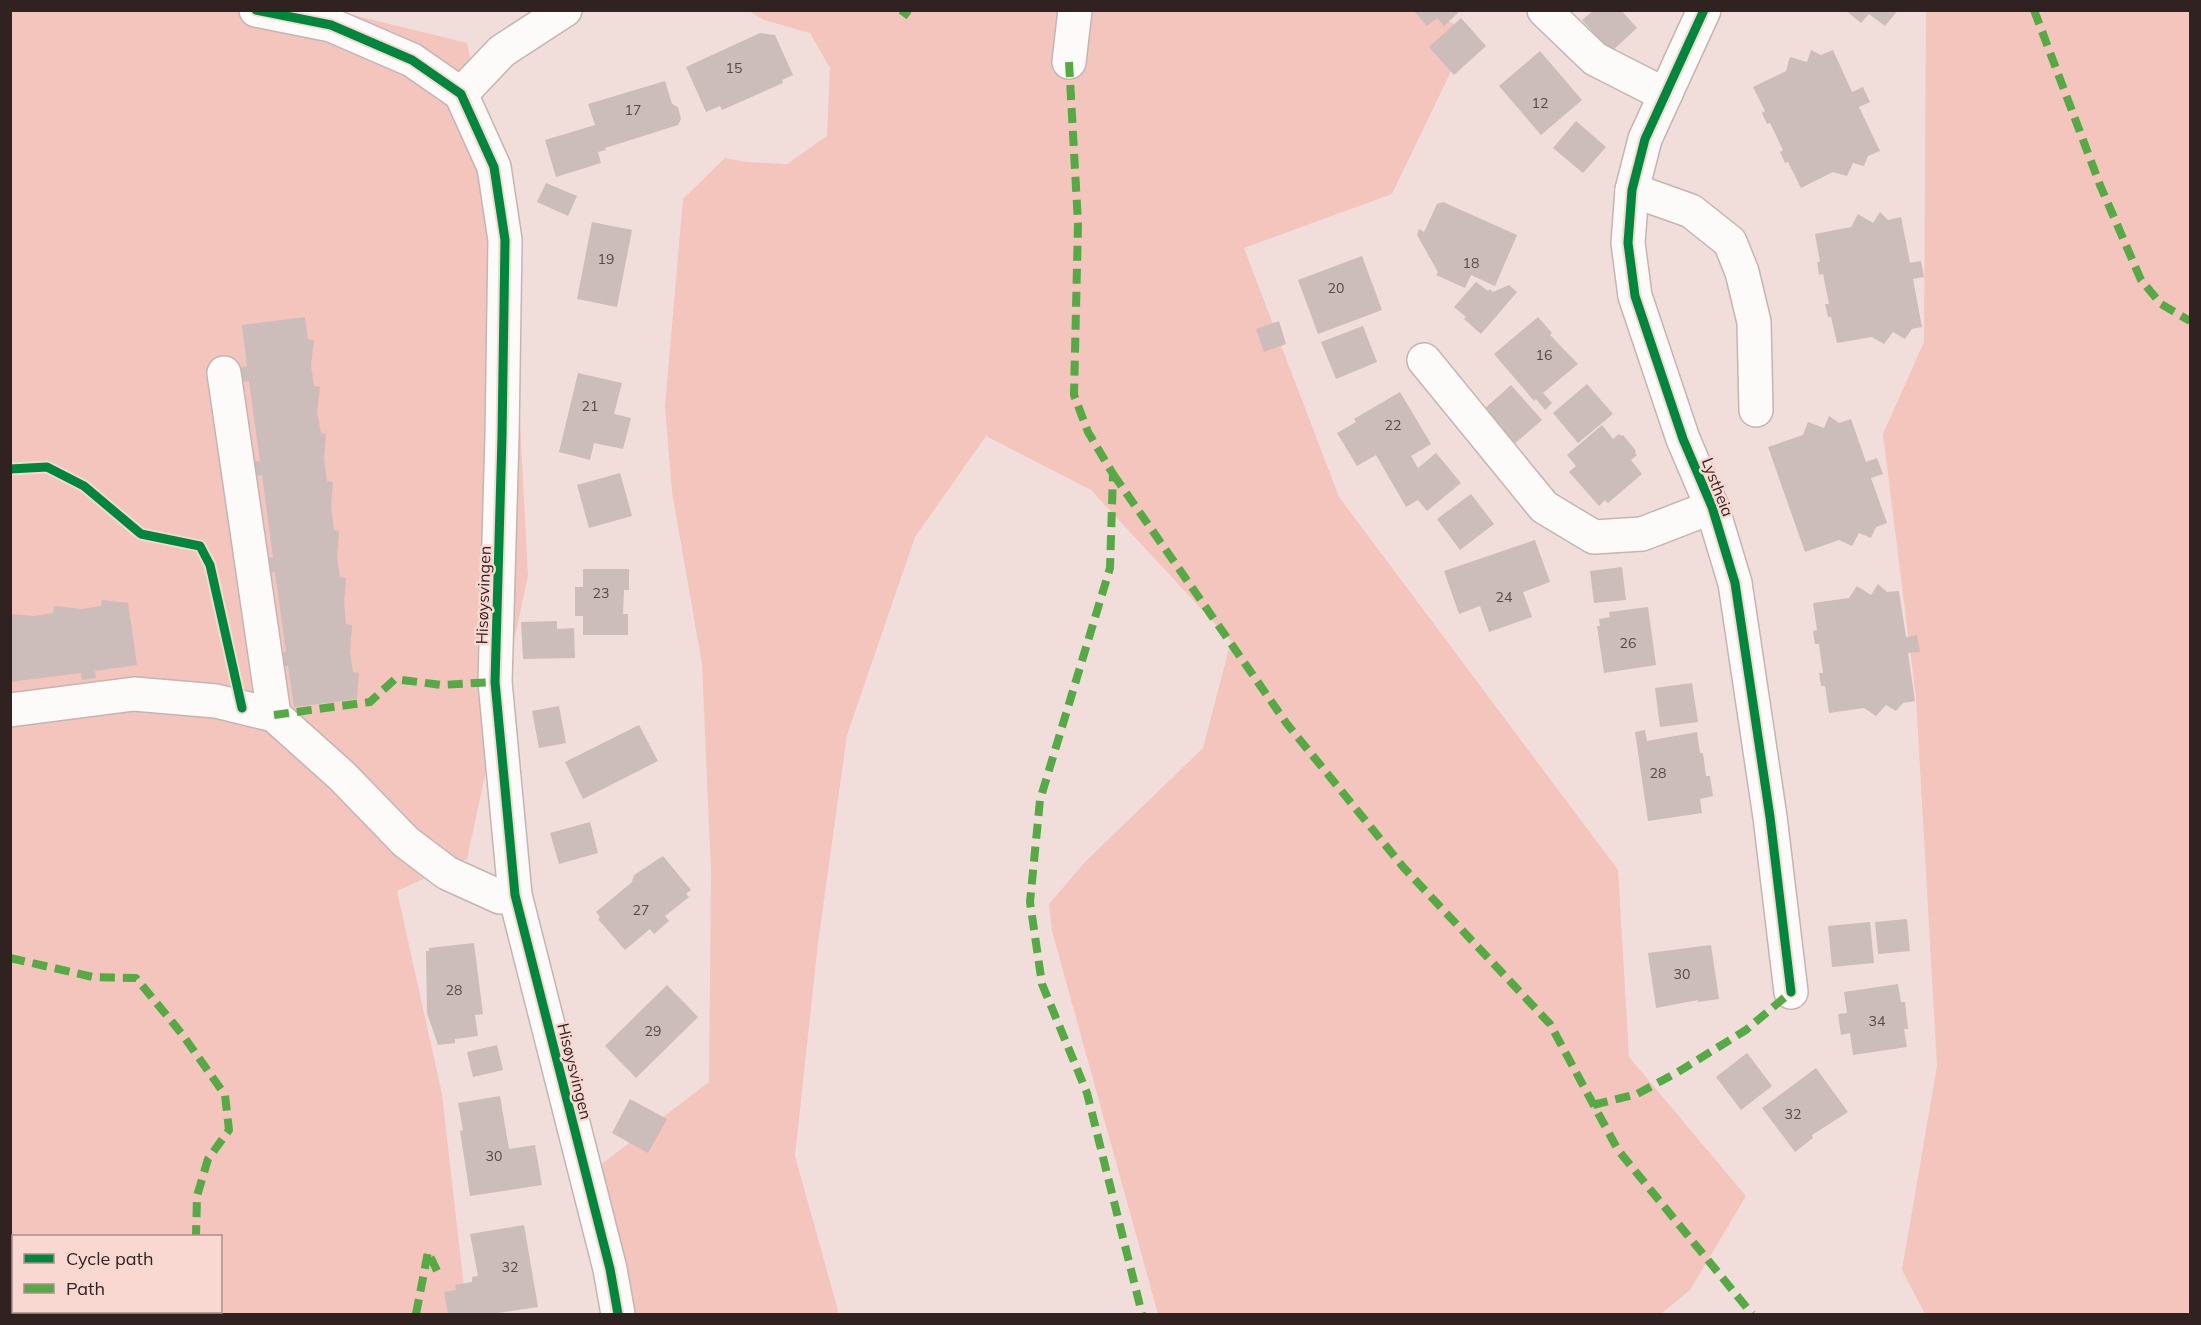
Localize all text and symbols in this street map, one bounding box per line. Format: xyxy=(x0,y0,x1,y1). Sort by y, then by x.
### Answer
house number: 15 xyxy=(726,59,742,77)
house number: 12 xyxy=(1532,94,1548,112)
house number: 17 xyxy=(625,101,641,119)
house number: 19 xyxy=(598,250,614,268)
house number: 18 xyxy=(1463,254,1479,272)
house number: 20 xyxy=(1328,279,1344,297)
house number: 16 xyxy=(1536,346,1552,364)
house number: 21 xyxy=(582,397,598,415)
house number: 22 xyxy=(1385,416,1401,434)
street label: Lystheia xyxy=(1698,455,1738,519)
street label: Hisøysvingen xyxy=(471,545,495,645)
house number: 23 xyxy=(593,584,609,602)
house number: 24 xyxy=(1496,588,1513,606)
house number: 26 xyxy=(1620,634,1636,652)
house number: 28 xyxy=(1650,764,1666,782)
house number: 27 xyxy=(633,901,649,919)
house number: 30 xyxy=(1674,965,1690,983)
house number: 28 xyxy=(446,981,462,999)
house number: 34 xyxy=(1869,1012,1886,1030)
street label: Hisøysvingen xyxy=(553,1021,597,1121)
house number: 29 xyxy=(645,1022,661,1040)
house number: 32 xyxy=(1785,1105,1801,1123)
house number: 30 xyxy=(486,1147,502,1165)
legend xyxy=(12,1235,222,1313)
text: Cycle path xyxy=(66,1247,153,1270)
house number: 32 xyxy=(502,1258,518,1276)
text: Path xyxy=(66,1277,105,1300)

